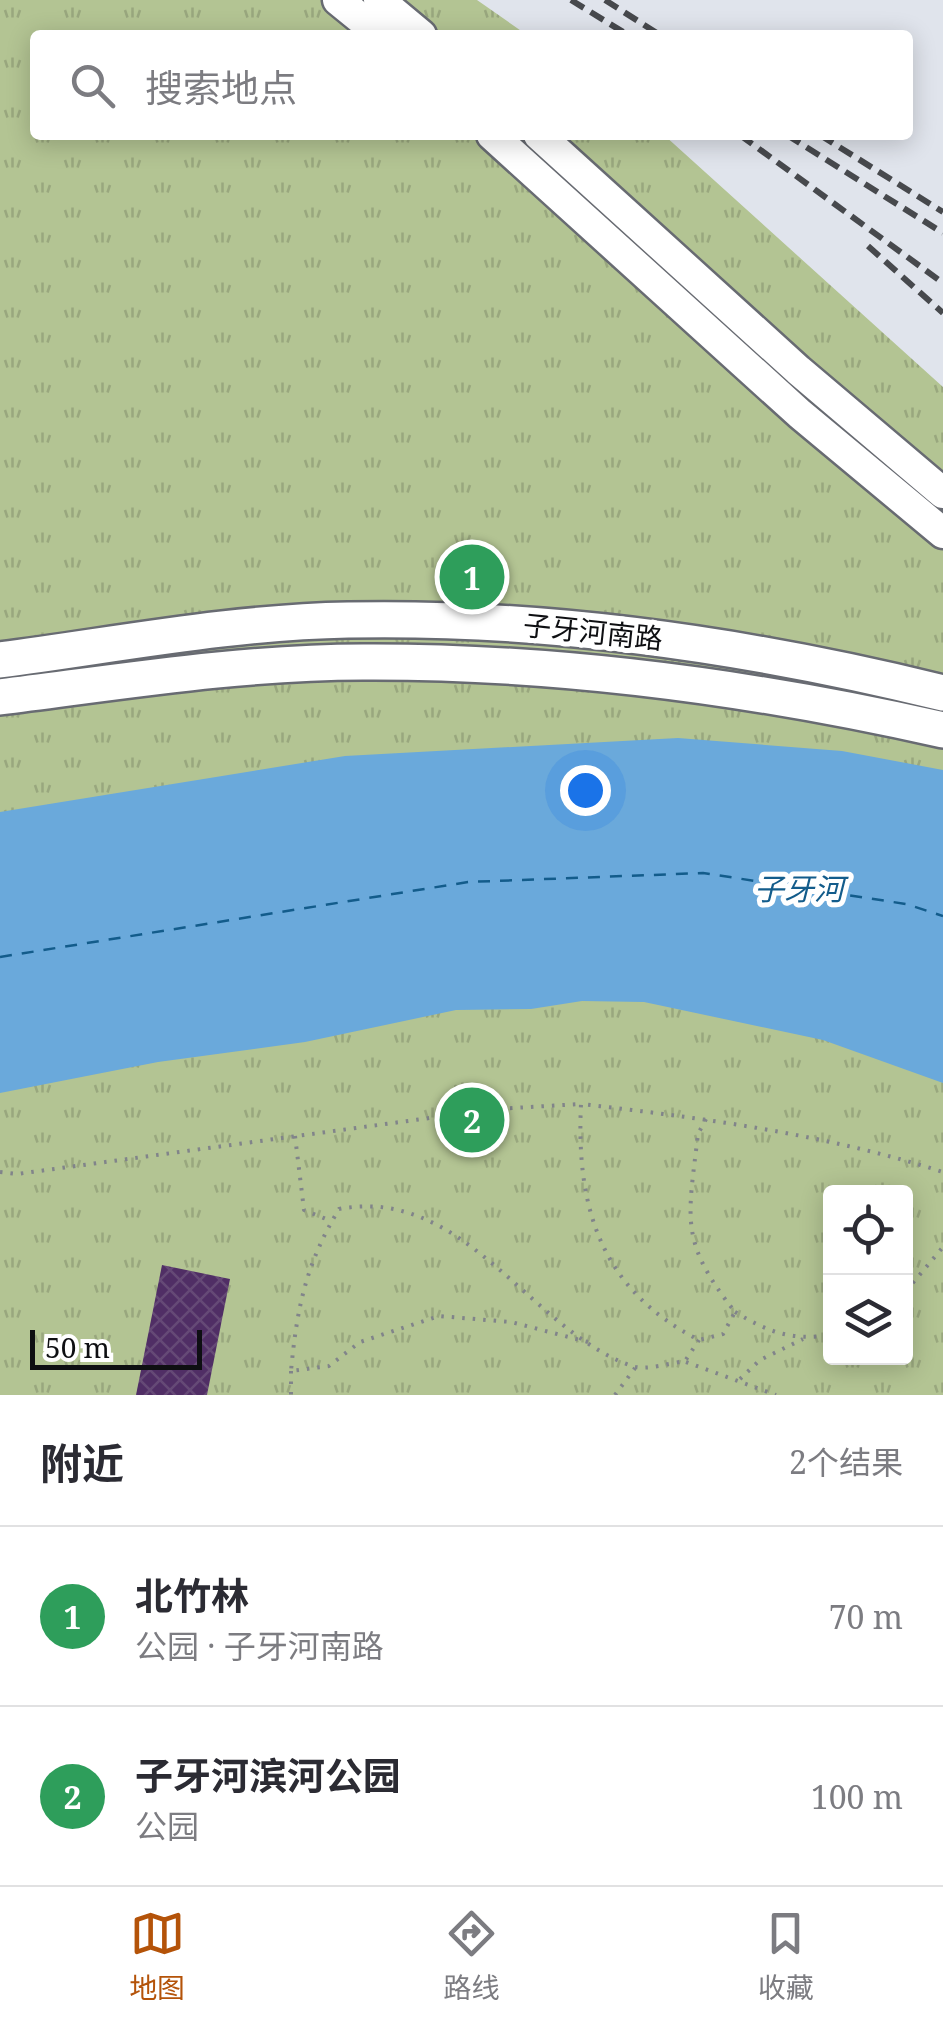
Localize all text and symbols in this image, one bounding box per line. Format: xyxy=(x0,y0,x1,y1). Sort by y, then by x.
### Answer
search box xyxy=(30,30,913,140)
icon: search xyxy=(65,58,120,113)
text: 搜索地点 xyxy=(145,61,297,113)
pin: 1 xyxy=(440,540,504,614)
street label: 子牙河南路 xyxy=(521,605,665,657)
your location xyxy=(560,765,611,816)
water label: 子牙河 xyxy=(754,868,849,909)
pin: 2 xyxy=(440,1082,504,1158)
map controls xyxy=(823,1185,913,1365)
button: locate xyxy=(823,1185,913,1275)
button: layers xyxy=(823,1275,913,1365)
scale bar xyxy=(30,1325,202,1370)
text: 50 m xyxy=(45,1328,110,1366)
text: 附近 xyxy=(40,1434,124,1491)
text: 2个结果 xyxy=(789,1440,903,1483)
text: 北竹林 xyxy=(135,1569,249,1621)
text: 1 xyxy=(63,1595,82,1638)
text: 70 m xyxy=(829,1595,903,1638)
text: 公园 · 子牙河南路 xyxy=(135,1624,384,1667)
text: 子牙河滨河公园 xyxy=(135,1749,401,1801)
text: 2 xyxy=(63,1775,82,1818)
text: 100 m xyxy=(811,1775,903,1818)
text: 公园 xyxy=(135,1804,199,1847)
tab: 地图 xyxy=(129,1906,185,2006)
tab: 路线 xyxy=(443,1906,500,2006)
tab: 收藏 xyxy=(758,1906,814,2006)

